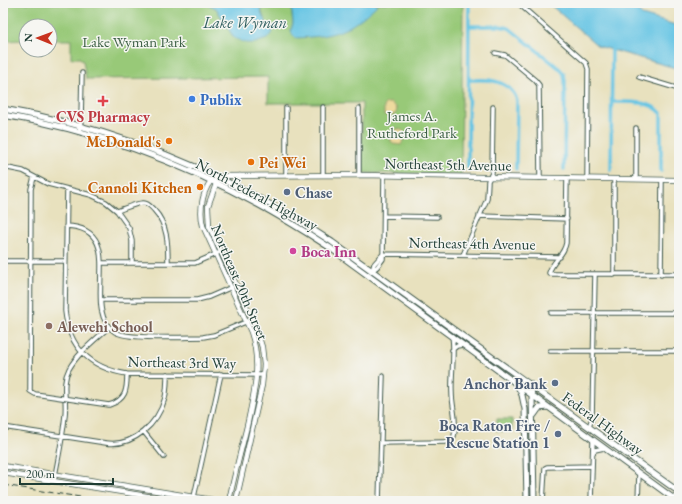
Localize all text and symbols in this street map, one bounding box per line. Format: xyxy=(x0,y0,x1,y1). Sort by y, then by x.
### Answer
water label: Lake Wyman xyxy=(202,12,287,33)
north arrow xyxy=(18,18,58,58)
park label: Lake Wyman Park xyxy=(82,32,187,51)
text: N xyxy=(21,33,35,42)
place label: Publix xyxy=(200,90,242,109)
marker: Publix xyxy=(187,94,197,104)
marker: CVS Pharmacy xyxy=(98,96,108,106)
park label: James A. Rutheford Park xyxy=(367,106,458,142)
place label: CVS Pharmacy xyxy=(56,107,151,126)
place label: McDonald's xyxy=(86,132,161,151)
marker: McDonald's xyxy=(164,136,174,146)
place label: Pei Wei xyxy=(259,153,307,172)
street label: Northeast 5th Avenue xyxy=(384,153,512,175)
street label: North Federal Highway xyxy=(193,154,322,234)
marker: Pei Wei xyxy=(246,157,256,167)
place label: Cannoli Kitchen xyxy=(88,178,193,197)
marker: Cannoli Kitchen xyxy=(195,182,205,192)
place label: Chase xyxy=(295,183,332,202)
marker: Chase xyxy=(282,187,292,197)
street label: Northeast 20th Street xyxy=(207,221,273,343)
street label: Northeast 4th Avenue xyxy=(408,232,536,254)
place label: Boca Inn xyxy=(301,242,357,261)
marker: Boca Inn xyxy=(288,246,298,256)
place label: Alewehi School xyxy=(56,317,153,336)
marker: Alewehi School xyxy=(44,321,54,331)
street label: Northeast 3rd Way xyxy=(128,352,237,372)
place label: Anchor Bank xyxy=(462,374,548,393)
marker: Anchor Bank xyxy=(550,378,560,388)
street label: Federal Highway xyxy=(559,387,648,459)
place label: Boca Raton Fire / Rescue Station 1 xyxy=(439,416,550,452)
marker: Boca Raton Fire / Rescue Station 1 xyxy=(553,429,563,439)
scale bar xyxy=(20,460,113,486)
text: 200 m xyxy=(26,466,56,482)

